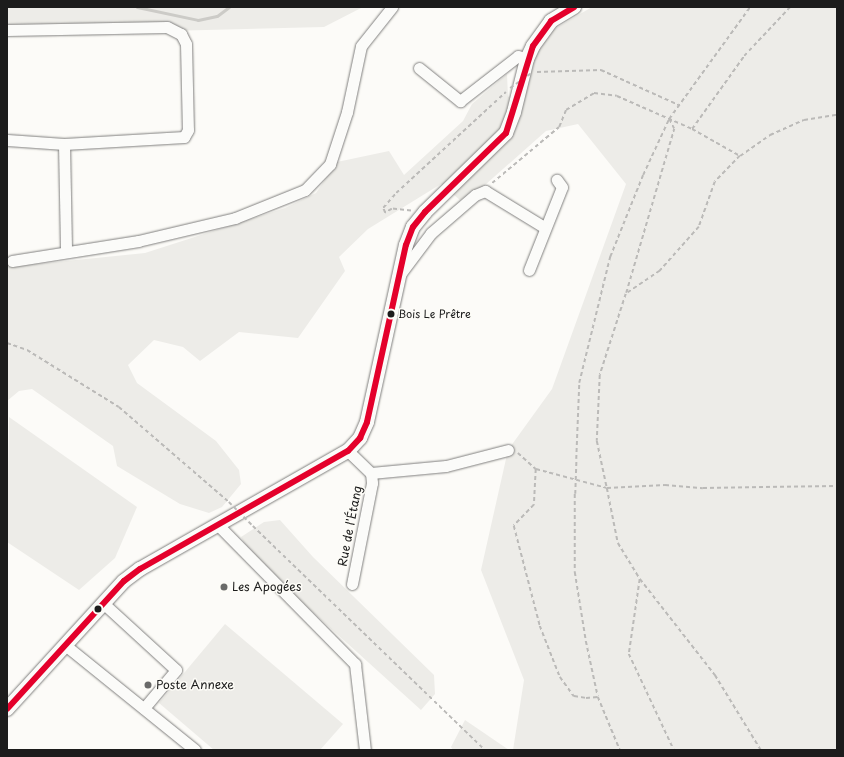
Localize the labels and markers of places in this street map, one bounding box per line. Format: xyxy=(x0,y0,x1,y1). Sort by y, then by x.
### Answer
place label: Bois Le Prêtre xyxy=(398,307,472,321)
marker: Bois Le Prêtre xyxy=(386,309,396,319)
place label: Les Apogées xyxy=(232,580,302,594)
marker: Les Apogées xyxy=(219,582,229,592)
unlabelled marker xyxy=(93,604,103,614)
place label: Poste Annexe xyxy=(156,678,234,692)
marker: Poste Annexe xyxy=(143,680,153,690)

